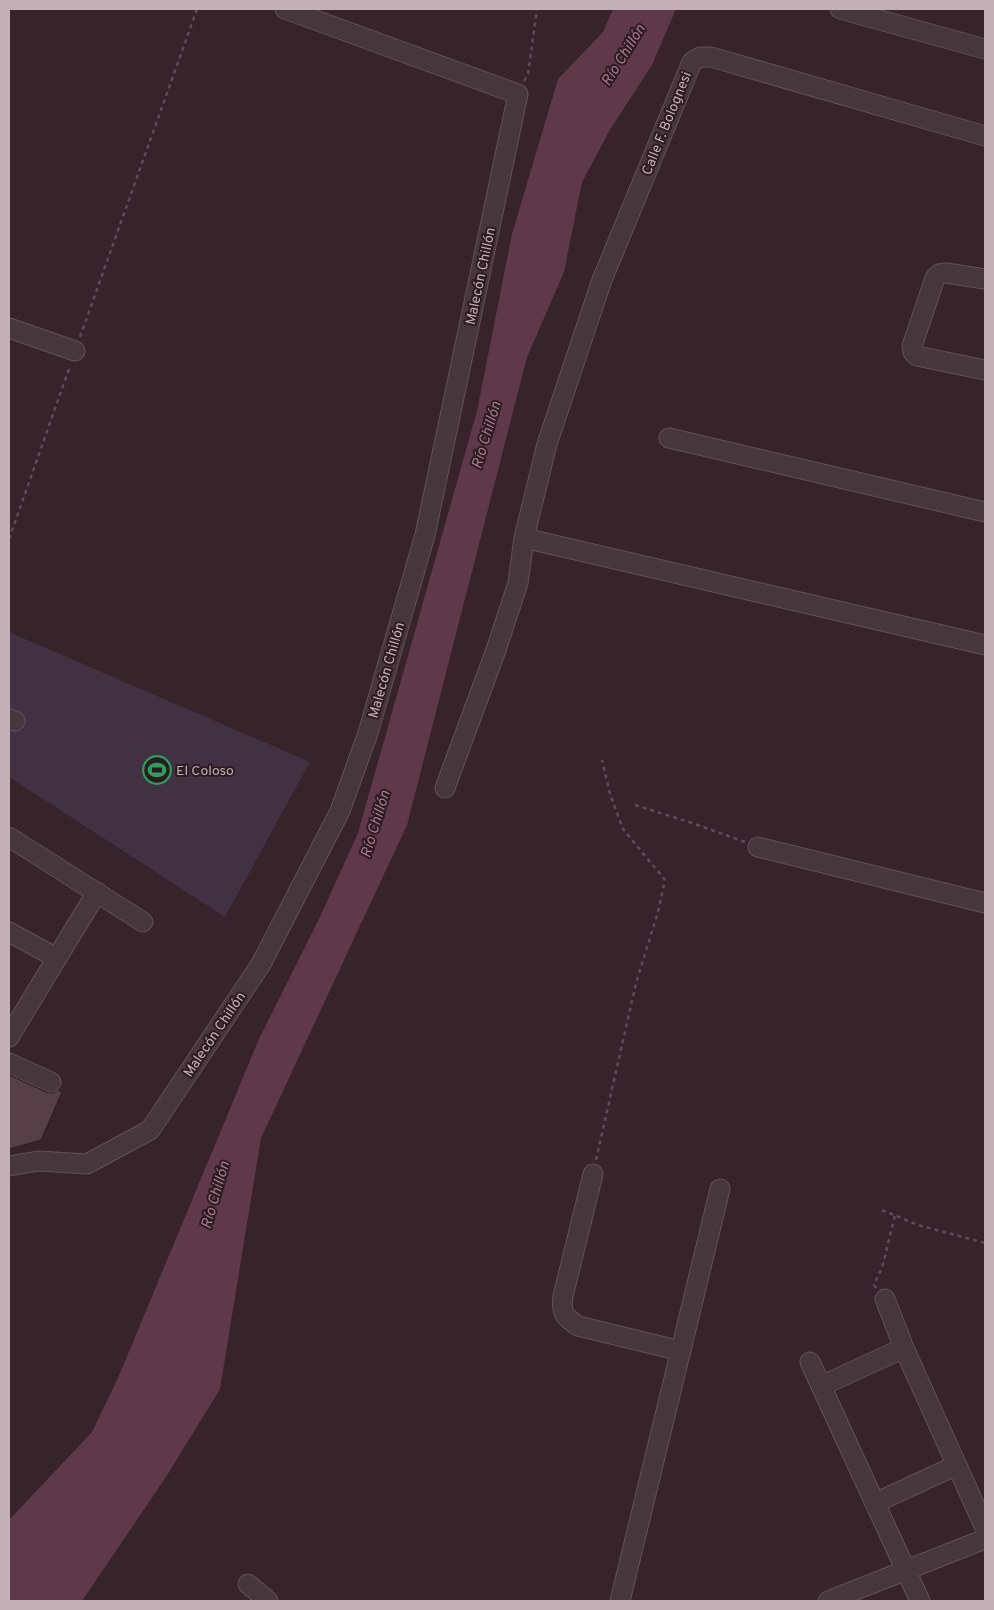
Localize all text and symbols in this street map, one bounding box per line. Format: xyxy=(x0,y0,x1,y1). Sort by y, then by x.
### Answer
water label: Río Chillón xyxy=(598,21,651,90)
street label: Calle F. Bolognesi xyxy=(639,69,696,178)
street label: Malecón Chillón xyxy=(463,226,500,327)
water label: Río Chillón xyxy=(468,399,507,471)
street label: Malecón Chillón xyxy=(366,620,409,720)
sports icon: El Coloso xyxy=(142,755,172,785)
place label: El Coloso xyxy=(176,763,234,780)
water label: Río Chillón xyxy=(357,788,396,860)
street label: Malecón Chillón xyxy=(180,989,250,1081)
water label: Río Chillón xyxy=(198,1159,235,1231)

